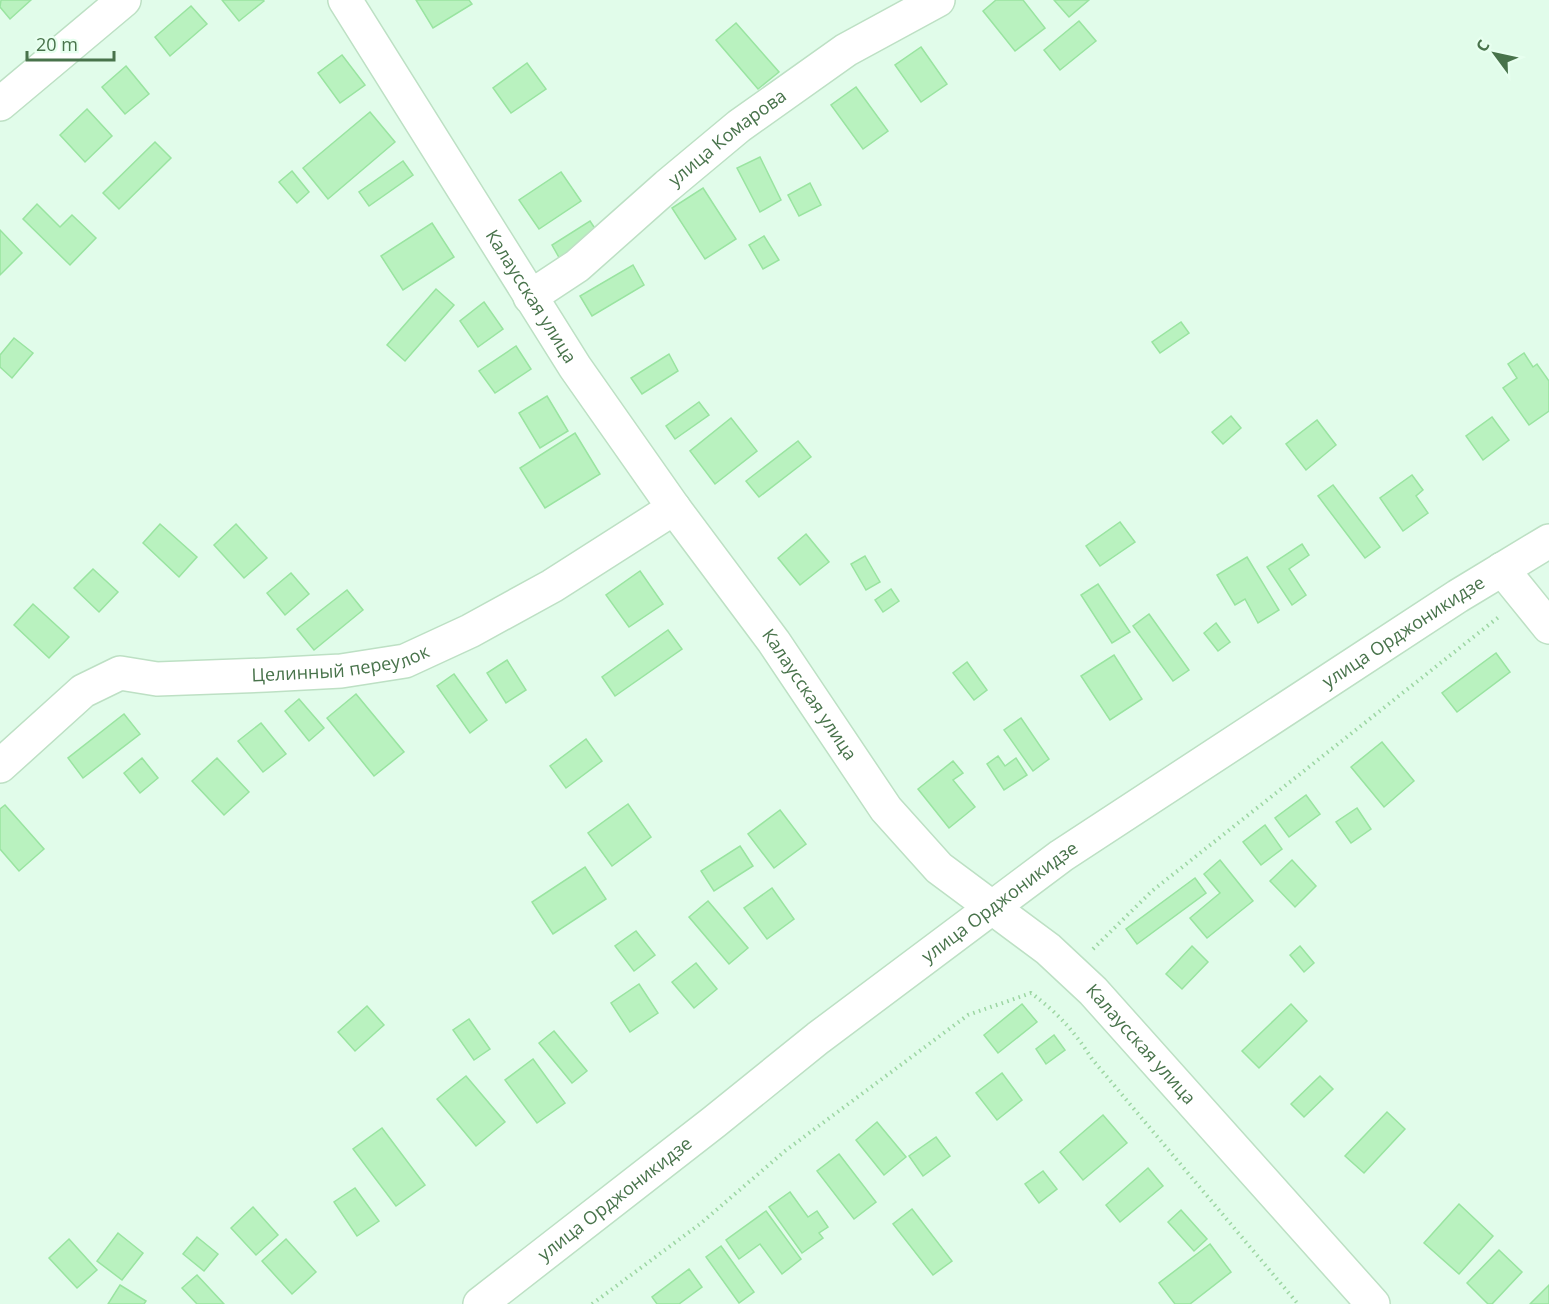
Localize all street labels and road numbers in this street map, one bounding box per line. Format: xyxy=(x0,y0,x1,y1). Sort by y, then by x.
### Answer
street label: улица Комарова xyxy=(663,83,791,191)
street label: Калаусская улица xyxy=(481,225,583,368)
street label: улица Орджоникидзе xyxy=(1317,570,1489,693)
street label: Калаусская улица xyxy=(757,623,863,765)
street label: Целинный переулок xyxy=(251,638,433,687)
street label: улица Орджоникидзе xyxy=(916,835,1082,967)
street label: Калаусская улица xyxy=(1081,978,1202,1109)
street label: улица Орджоникидзе xyxy=(532,1131,696,1266)

